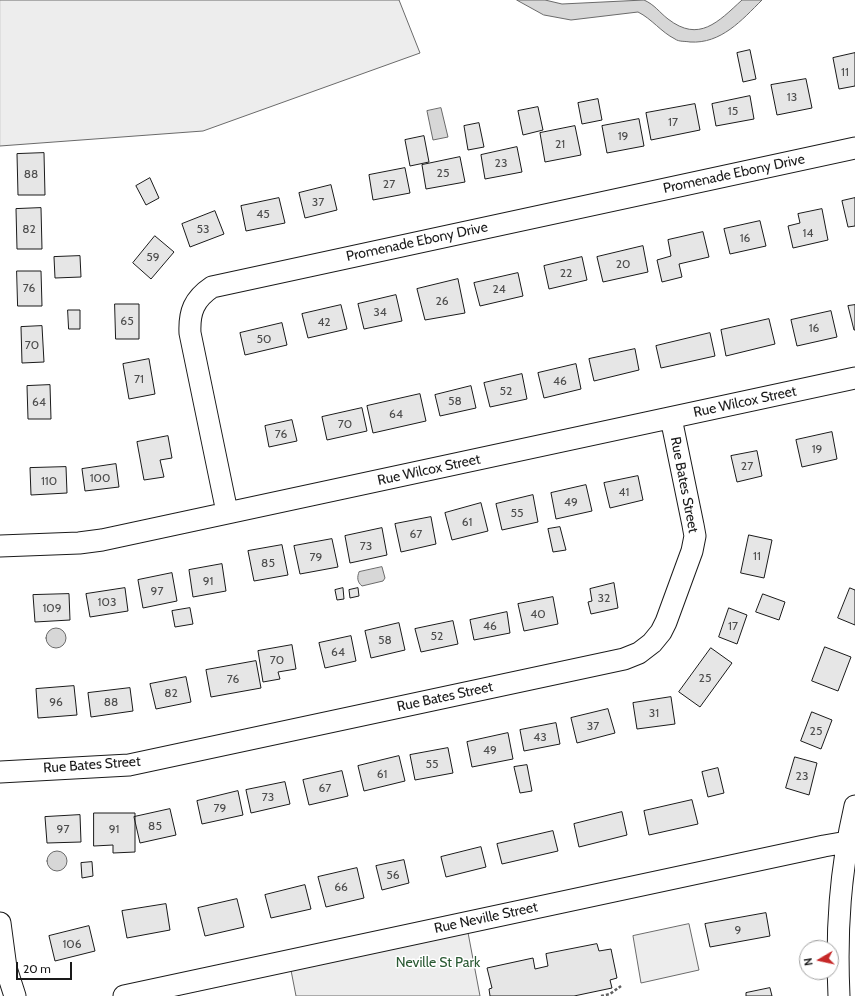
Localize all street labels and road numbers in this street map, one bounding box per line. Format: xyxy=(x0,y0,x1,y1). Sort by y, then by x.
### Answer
street label: Promenade Ebony Drive xyxy=(662,151,806,197)
street label: Promenade Ebony Drive xyxy=(345,219,489,265)
street label: Rue Wilcox Street xyxy=(692,383,798,421)
street label: Rue Bates Street xyxy=(666,435,702,535)
street label: Rue Wilcox Street xyxy=(376,451,482,489)
street label: Rue Bates Street xyxy=(396,679,494,715)
street label: Rue Bates Street xyxy=(43,753,141,777)
street label: Rue Neville Street xyxy=(433,899,539,937)

